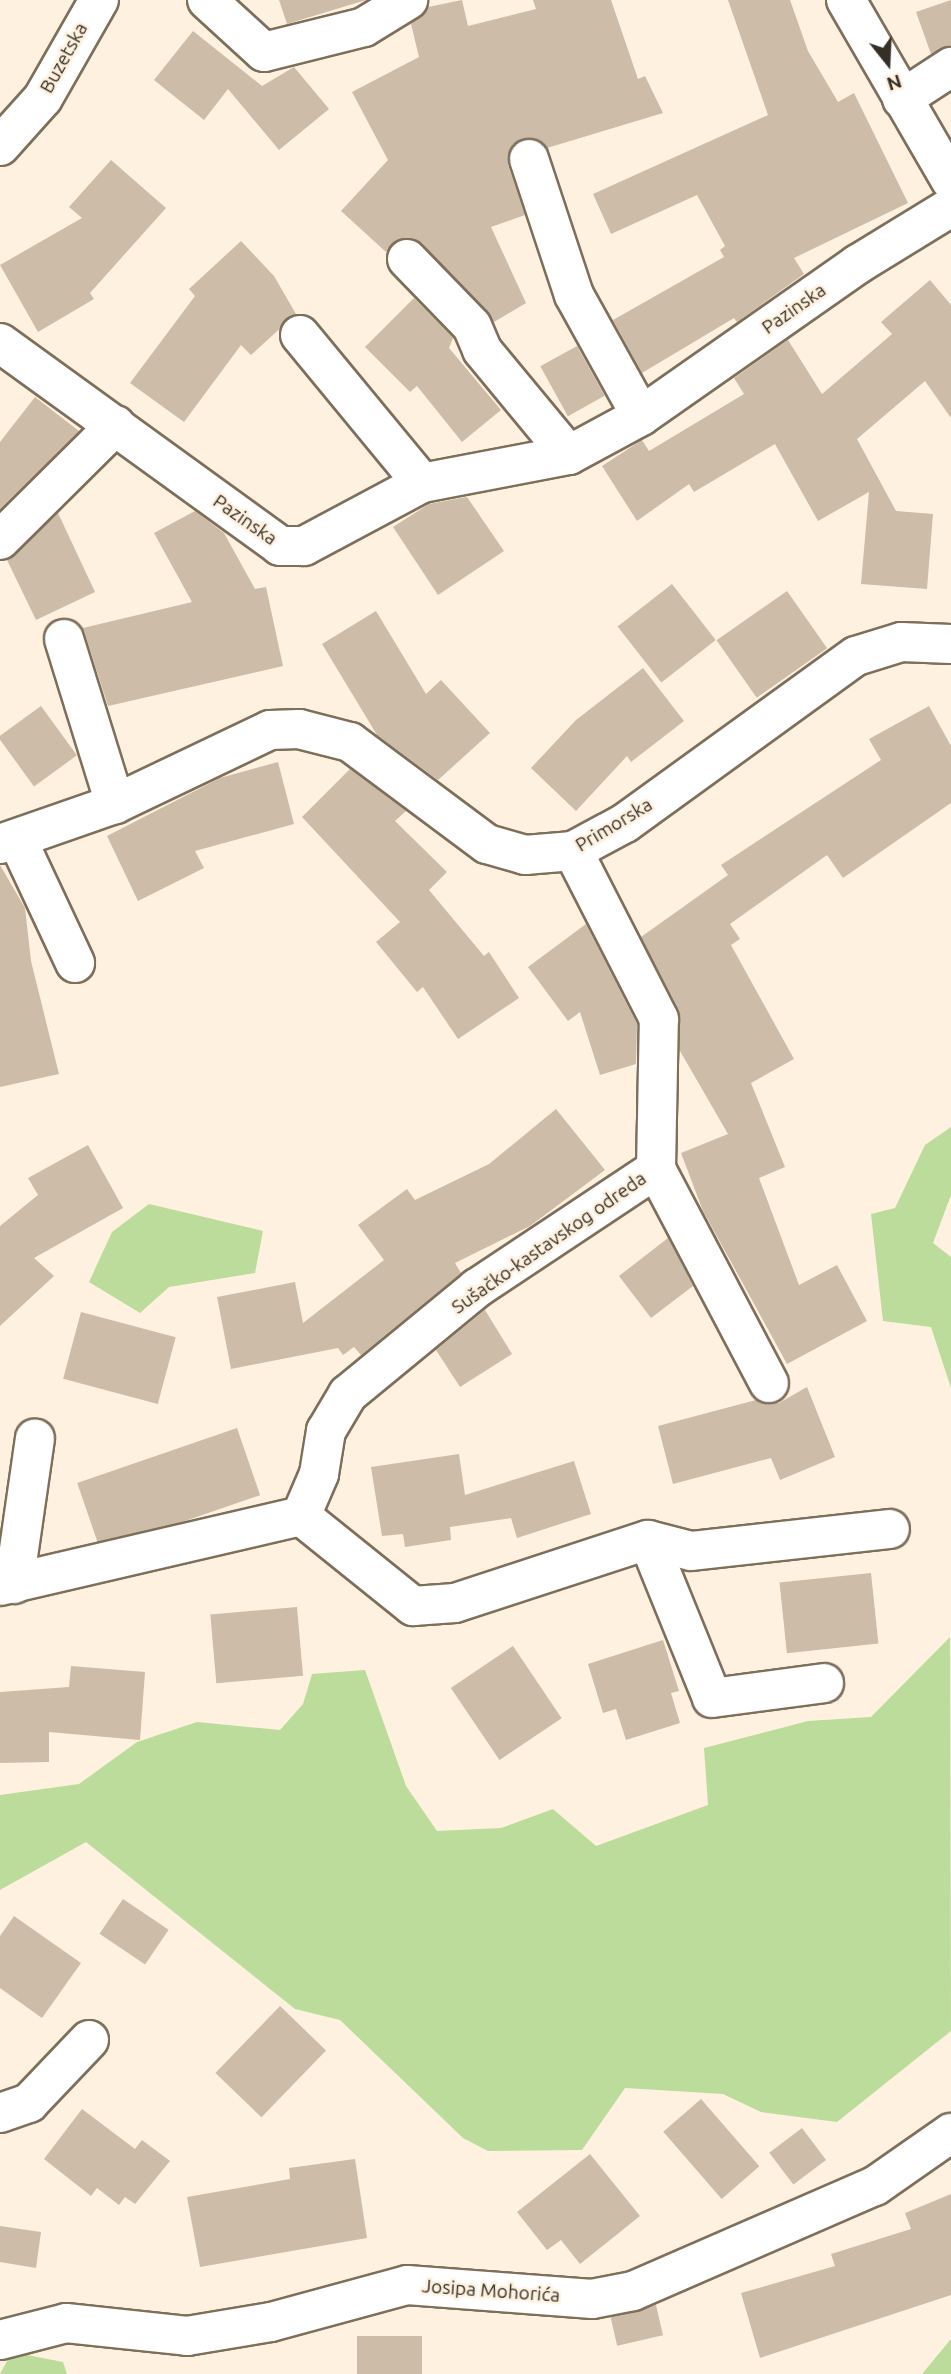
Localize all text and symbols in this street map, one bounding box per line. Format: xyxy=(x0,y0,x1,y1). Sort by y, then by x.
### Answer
street label: Buzetska xyxy=(35,19,93,97)
north arrow xyxy=(853,28,923,98)
text: N xyxy=(884,70,905,96)
street label: Pazinska xyxy=(758,279,830,339)
street label: Pazinska xyxy=(209,490,281,550)
street label: Primorska xyxy=(571,793,657,857)
street label: Sušačko-kastavskog odreda xyxy=(447,1167,651,1319)
street label: Josipa Mohorića xyxy=(421,2275,561,2307)

